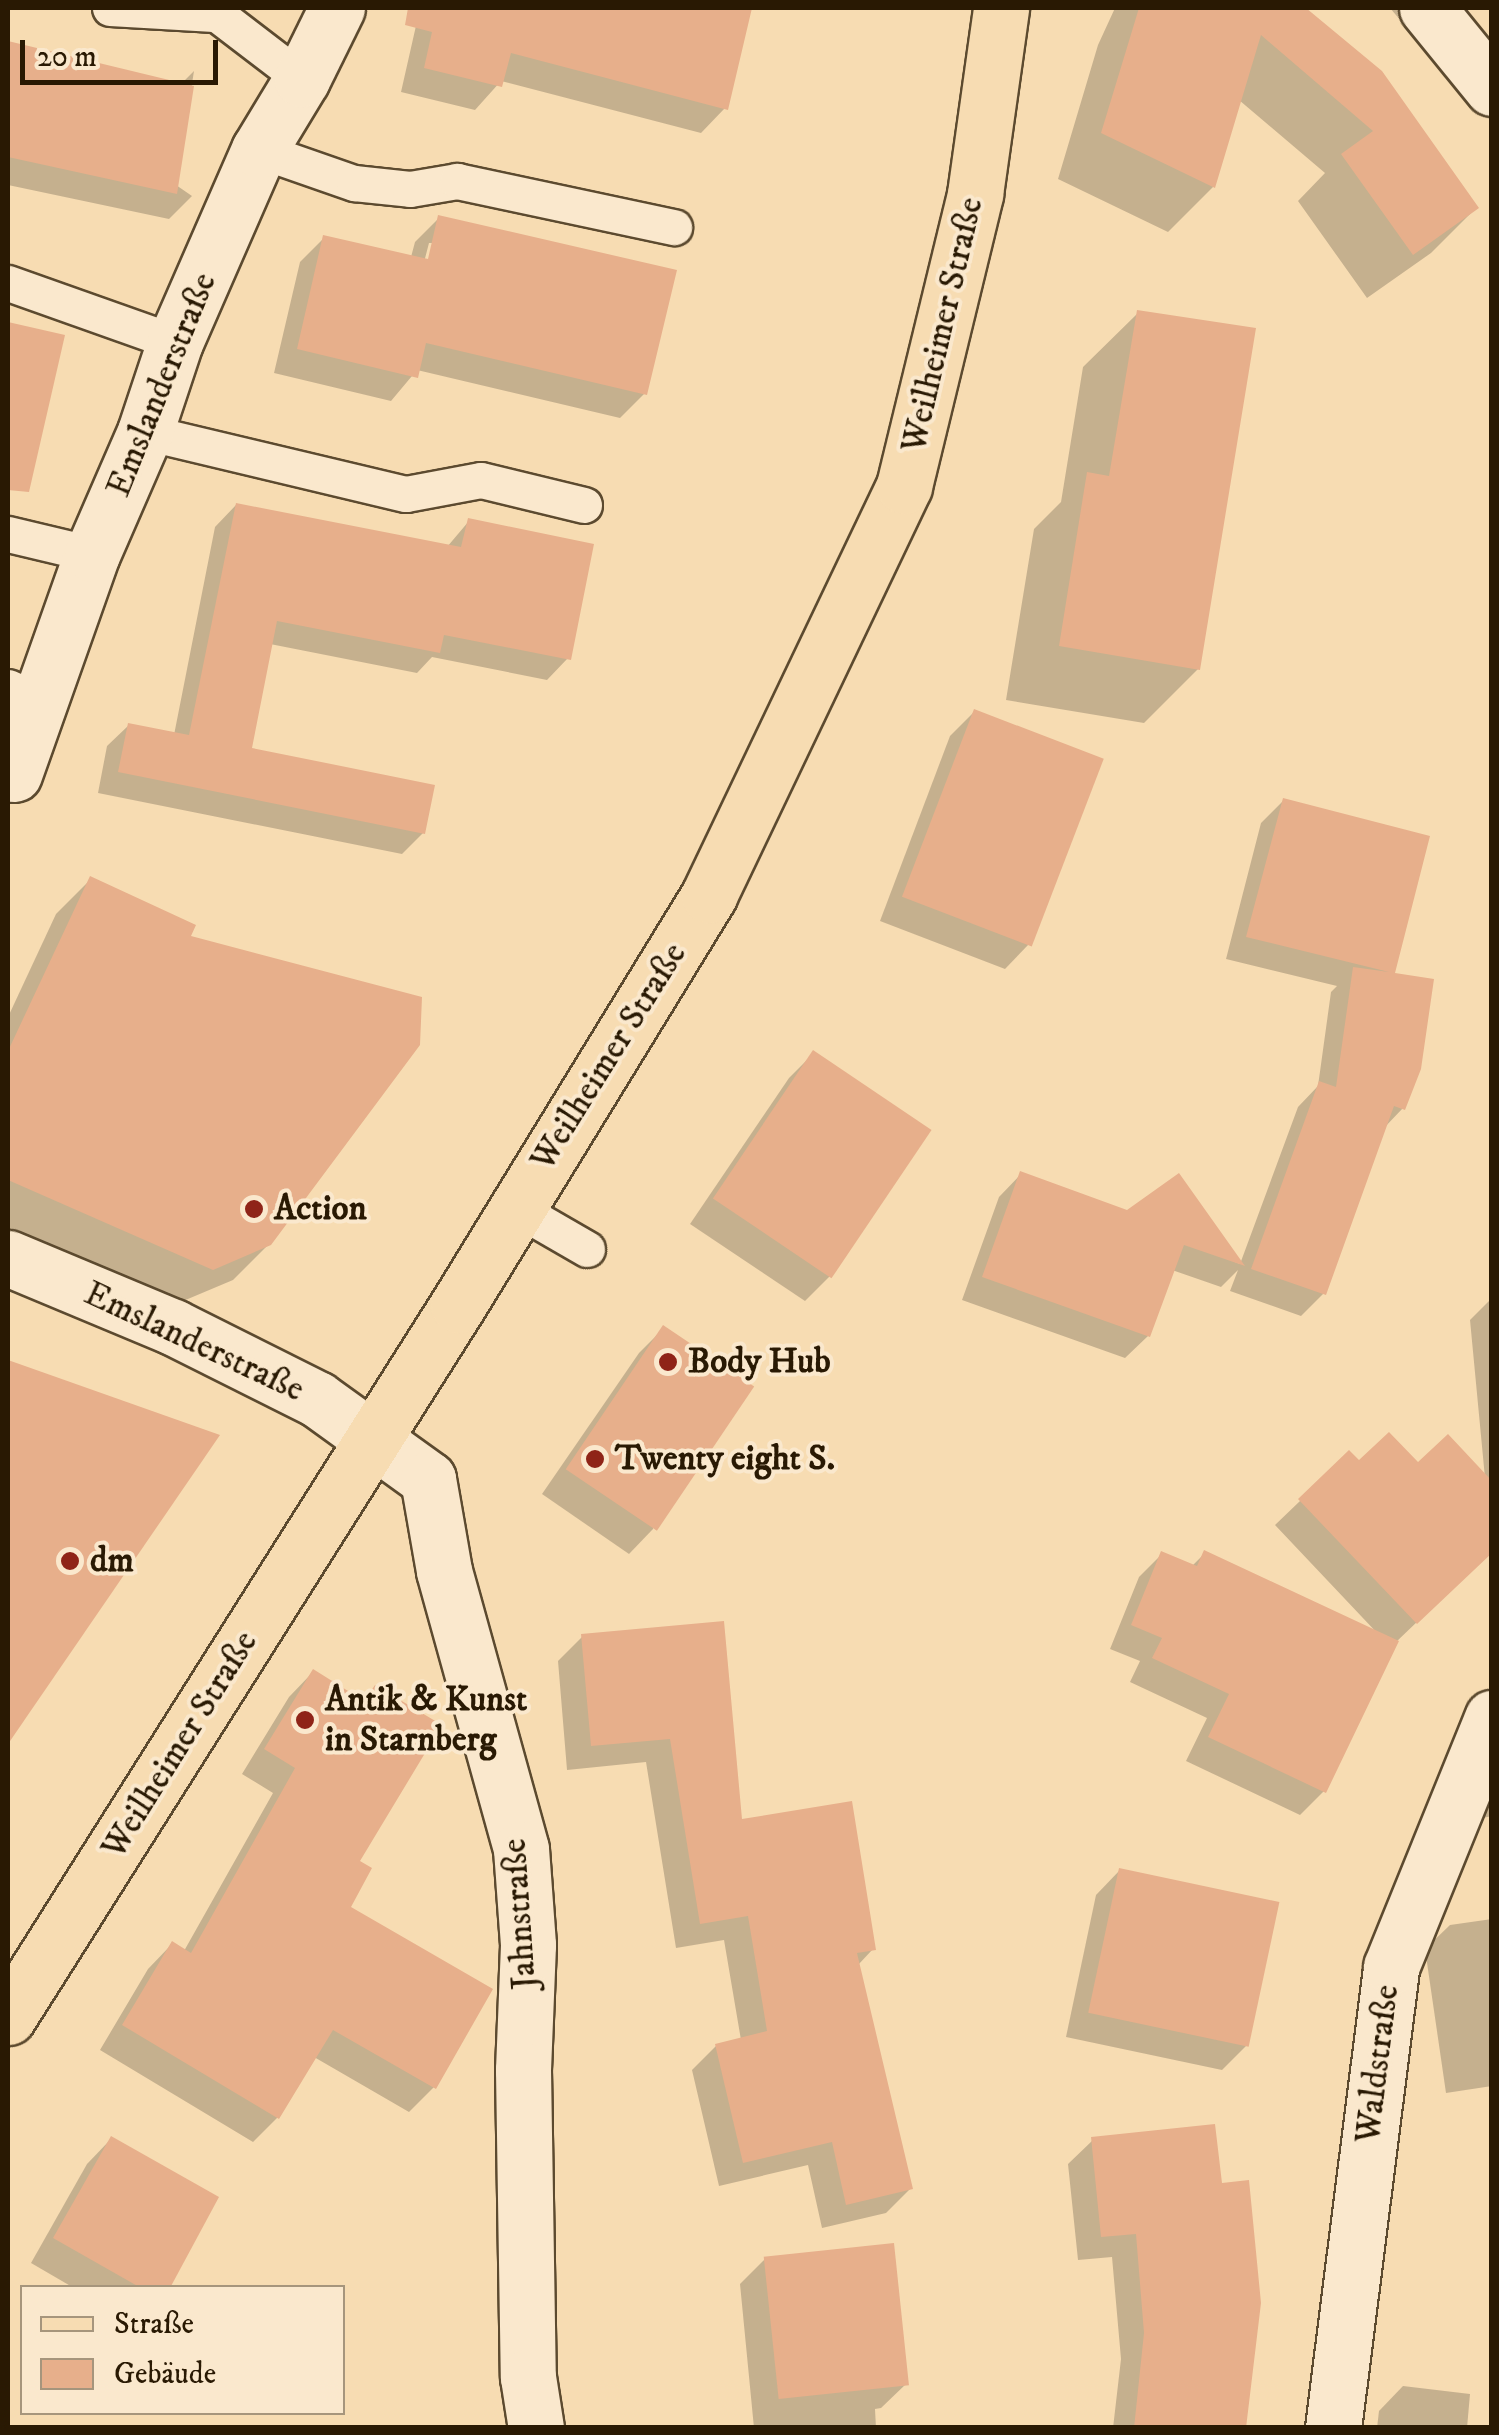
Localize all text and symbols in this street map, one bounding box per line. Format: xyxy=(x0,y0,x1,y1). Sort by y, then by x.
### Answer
scale bar xyxy=(25,20,222,82)
text: 20 m xyxy=(37,39,97,76)
street label: Weilheimer Straße xyxy=(893,193,993,457)
street label: Emslanderstraße xyxy=(98,267,226,503)
street label: Weilheimer Straße xyxy=(522,935,696,1179)
place label: Action xyxy=(274,1188,367,1230)
marker: Action xyxy=(243,1198,265,1220)
street label: Emslanderstraße xyxy=(77,1273,311,1411)
place label: Body Hub xyxy=(688,1341,831,1383)
marker: Body Hub xyxy=(657,1351,679,1373)
place label: Twenty eight S. xyxy=(615,1438,835,1480)
marker: Twenty eight S. xyxy=(584,1448,606,1470)
place label: dm xyxy=(90,1540,134,1582)
marker: dm xyxy=(59,1550,81,1572)
street label: Weilheimer Straße xyxy=(93,1623,267,1867)
place label: Antik & Kunst in Starnberg xyxy=(325,1679,527,1761)
marker: Antik & Kunst in Starnberg xyxy=(294,1709,316,1731)
street label: Jahnstraße xyxy=(494,1837,546,1991)
street label: Waldstraße xyxy=(1347,1982,1409,2146)
legend xyxy=(20,2285,345,2415)
text: Straße xyxy=(114,2306,194,2343)
text: Gebäude xyxy=(114,2356,216,2393)

